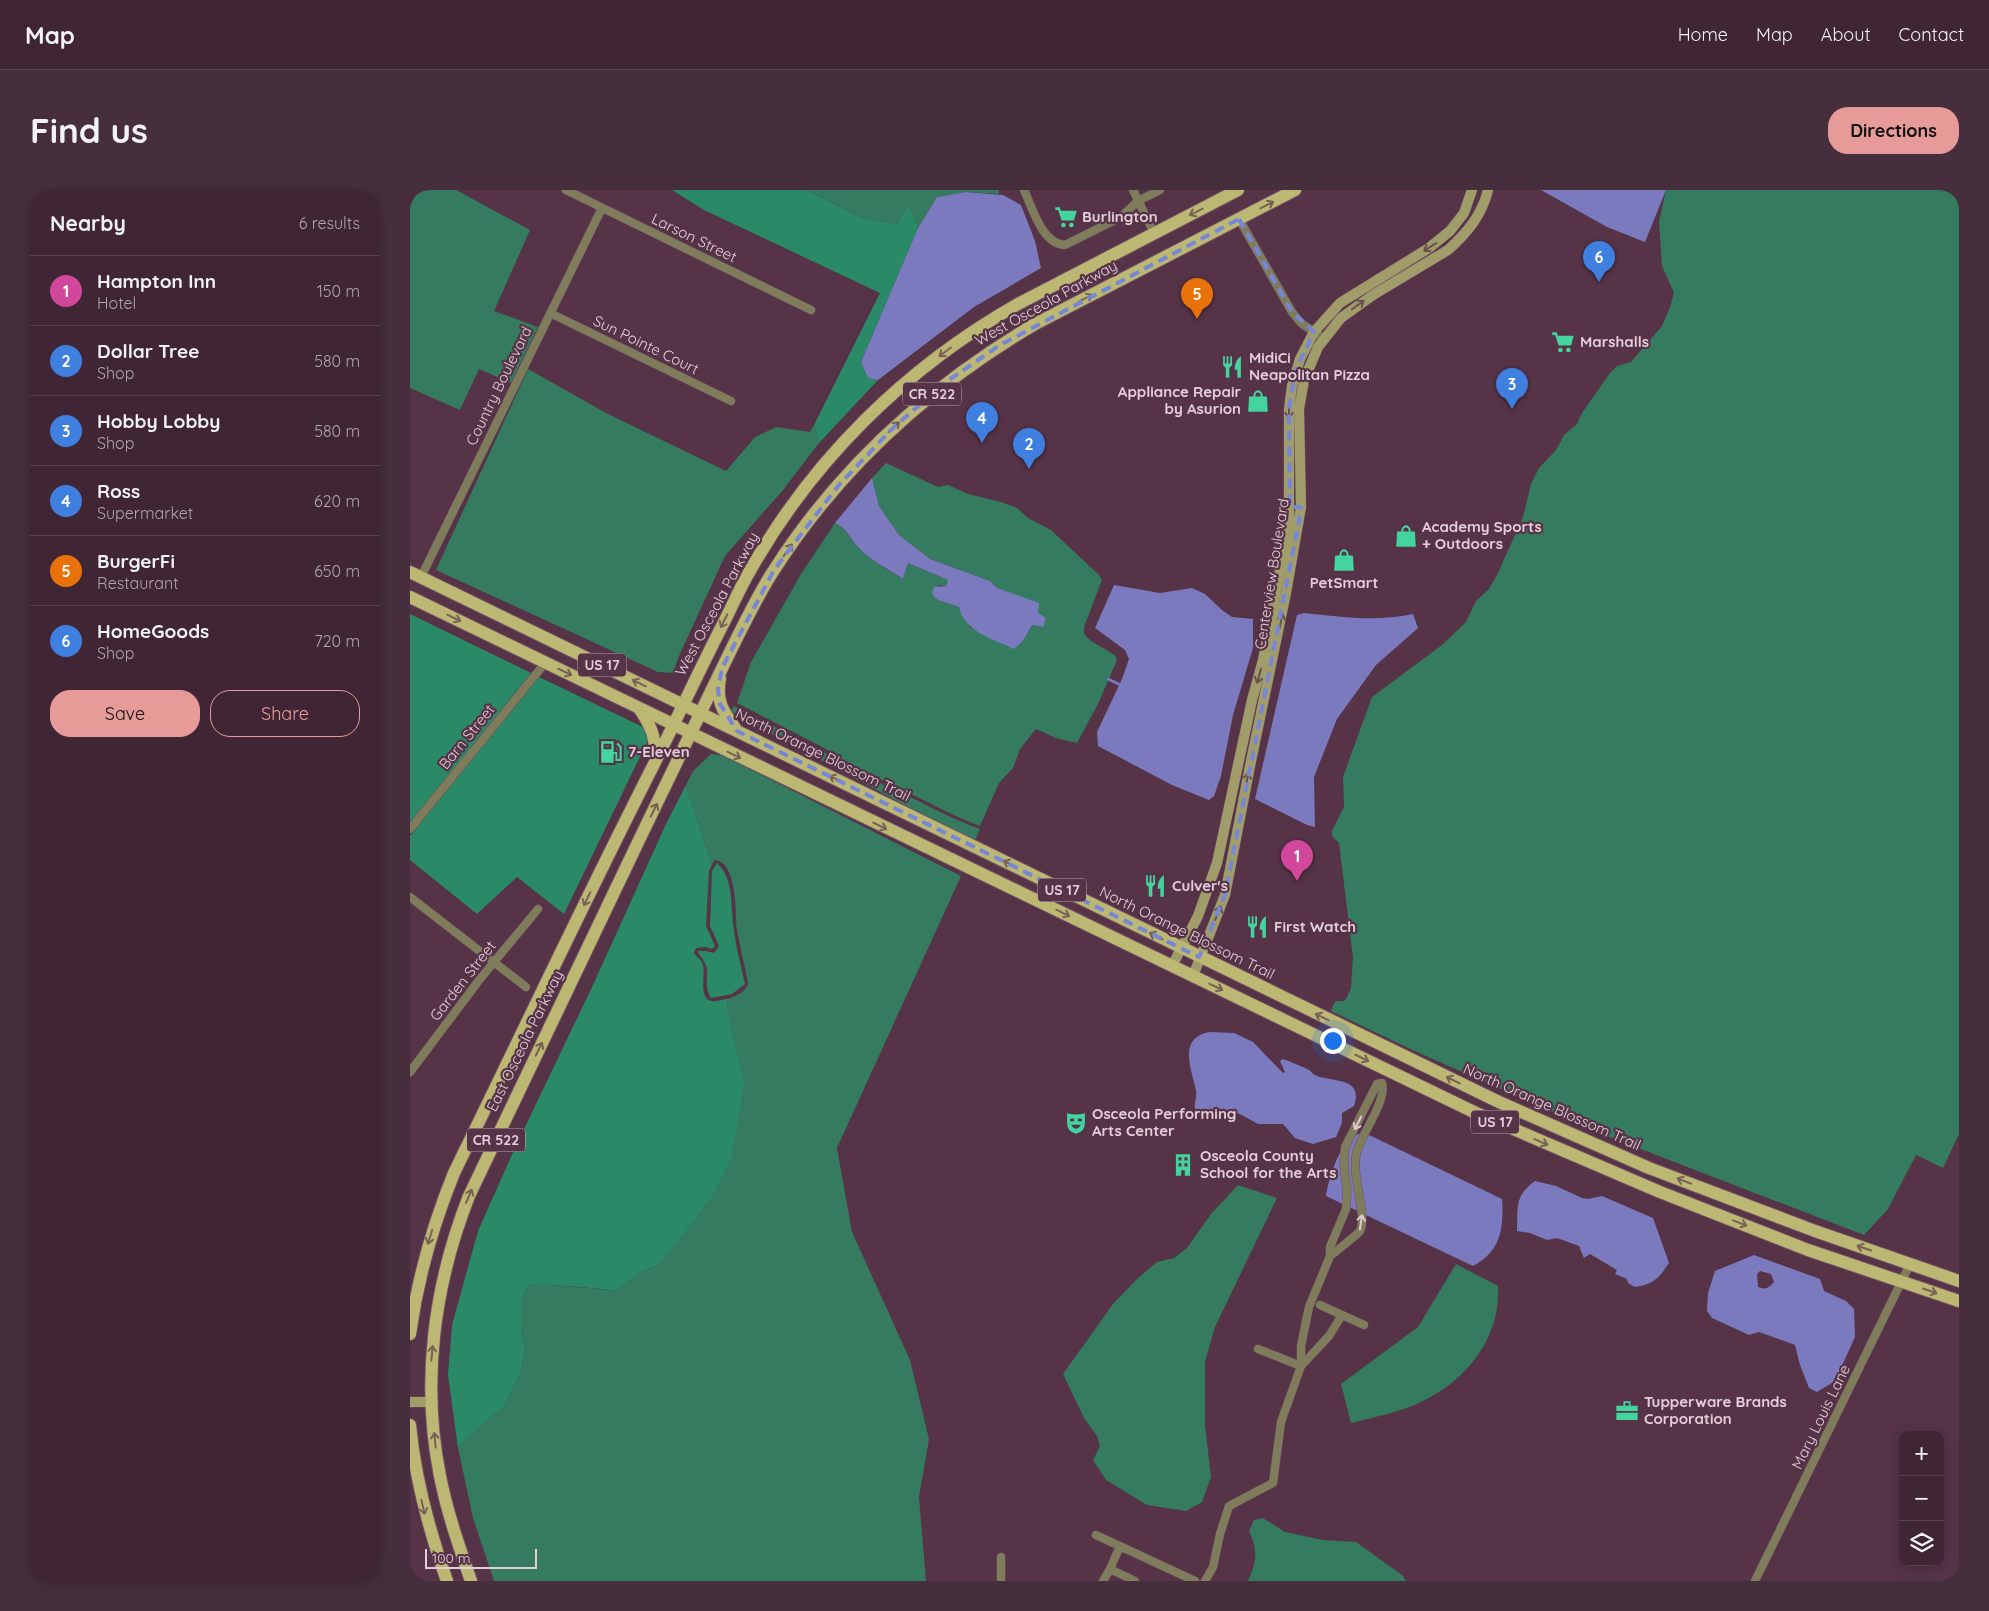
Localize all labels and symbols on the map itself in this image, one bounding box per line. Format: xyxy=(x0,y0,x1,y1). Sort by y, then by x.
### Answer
one-way arrow xyxy=(1259,200,1274,209)
supermarket icon: Burlington xyxy=(1053,204,1079,230)
place label: Burlington xyxy=(1082,207,1158,226)
one-way arrow xyxy=(1189,208,1204,217)
street label: Larson Street xyxy=(648,209,740,266)
pin: 6 xyxy=(1583,241,1615,282)
one-way arrow xyxy=(1423,242,1437,252)
street label: West Osceola Parkway xyxy=(971,255,1120,350)
pin: 5 xyxy=(1181,278,1213,319)
one-way arrow xyxy=(1078,293,1093,302)
one-way arrow xyxy=(1351,300,1365,310)
street label: Sun Pointe Court xyxy=(590,311,702,378)
street label: Country Boulevard xyxy=(461,323,536,448)
supermarket icon: Marshalls xyxy=(1550,329,1576,355)
place label: Marshalls xyxy=(1580,332,1649,351)
one-way arrow xyxy=(938,346,951,357)
place label: MidiCi Neapolitan Pizza xyxy=(1249,348,1370,384)
restaurant icon: MidiCi Neapolitan Pizza xyxy=(1219,354,1245,380)
pin: 3 xyxy=(1496,368,1528,409)
road number: CR 522 xyxy=(903,382,961,405)
place label: Appliance Repair by Asurion xyxy=(1118,382,1241,418)
shop icon: Appliance Repair by Asurion xyxy=(1245,388,1271,414)
pin: 4 xyxy=(966,402,998,443)
one-way arrow xyxy=(1285,403,1294,419)
one-way arrow xyxy=(887,421,900,433)
pin: 2 xyxy=(1013,428,1045,469)
street label: Centerview Boulevard xyxy=(1250,497,1293,651)
place label: Academy Sports + Outdoors xyxy=(1422,517,1542,553)
shop icon: Academy Sports + Outdoors xyxy=(1393,523,1419,549)
street label: West Osceola Parkway xyxy=(671,529,763,679)
one-way arrow xyxy=(783,543,793,557)
shop icon: PetSmart xyxy=(1331,547,1357,573)
place label: PetSmart xyxy=(1310,573,1378,592)
one-way arrow xyxy=(719,613,728,628)
one-way arrow xyxy=(446,614,461,623)
one-way arrow xyxy=(1276,614,1286,630)
road number: US 17 xyxy=(578,654,626,676)
one-way arrow xyxy=(1254,667,1264,683)
one-way arrow xyxy=(557,668,572,677)
one-way arrow xyxy=(632,678,647,687)
street label: Barn Street xyxy=(435,700,499,773)
street label: North Orange Blossom Trail xyxy=(733,704,914,805)
fuel station icon: 7-Eleven xyxy=(598,739,624,765)
place label: 7-Eleven xyxy=(628,742,690,761)
one-way arrow xyxy=(726,751,741,760)
one-way arrow xyxy=(1242,773,1252,789)
one-way arrow xyxy=(829,774,844,783)
one-way arrow xyxy=(650,803,659,818)
one-way arrow xyxy=(872,822,887,831)
pin: 1 xyxy=(1281,840,1313,881)
one-way arrow xyxy=(1003,859,1018,868)
restaurant icon: Culver's xyxy=(1142,873,1168,899)
place label: Culver's xyxy=(1172,876,1228,895)
road number: US 17 xyxy=(1038,878,1086,902)
street label: North Orange Blossom Trail xyxy=(1097,882,1278,983)
one-way arrow xyxy=(581,891,591,906)
one-way arrow xyxy=(1214,906,1224,921)
one-way arrow xyxy=(1055,909,1070,918)
restaurant icon: First Watch xyxy=(1244,914,1270,940)
place label: First Watch xyxy=(1274,917,1356,936)
one-way arrow xyxy=(1148,931,1163,941)
street label: Garden Street xyxy=(425,937,500,1025)
street label: East Osceola Parkway xyxy=(482,967,567,1115)
one-way arrow xyxy=(1208,983,1223,992)
one-way arrow xyxy=(1314,1011,1329,1021)
your location xyxy=(1320,1028,1346,1054)
one-way arrow xyxy=(535,1042,544,1057)
one-way arrow xyxy=(1354,1054,1369,1063)
street label: North Orange Blossom Trail xyxy=(1460,1059,1644,1154)
one-way arrow xyxy=(1445,1075,1460,1085)
place label: Osceola Performing Arts Center xyxy=(1092,1104,1236,1140)
theatre icon: Osceola Performing Arts Center xyxy=(1063,1110,1089,1136)
road number: US 17 xyxy=(1471,1110,1519,1134)
one-way arrow xyxy=(1353,1115,1362,1130)
road number: CR 522 xyxy=(467,1128,525,1152)
one-way arrow xyxy=(1533,1137,1548,1147)
place label: Osceola County School for the Arts xyxy=(1200,1146,1336,1182)
building icon: Osceola County School for the Arts xyxy=(1170,1152,1196,1178)
one-way arrow xyxy=(1677,1176,1693,1185)
one-way arrow xyxy=(465,1189,475,1204)
one-way arrow xyxy=(1357,1214,1366,1230)
one-way arrow xyxy=(1732,1219,1747,1228)
one-way arrow xyxy=(424,1228,434,1244)
one-way arrow xyxy=(1857,1243,1872,1252)
one-way arrow xyxy=(1922,1287,1938,1296)
one-way arrow xyxy=(428,1345,437,1361)
street label: Mary Louis Lane xyxy=(1787,1361,1854,1472)
place label: Tupperware Brands Corporation xyxy=(1644,1392,1787,1428)
office icon: Tupperware Brands Corporation xyxy=(1614,1398,1640,1424)
one-way arrow xyxy=(430,1432,439,1448)
one-way arrow xyxy=(419,1499,428,1515)
scale bar xyxy=(425,1546,538,1569)

